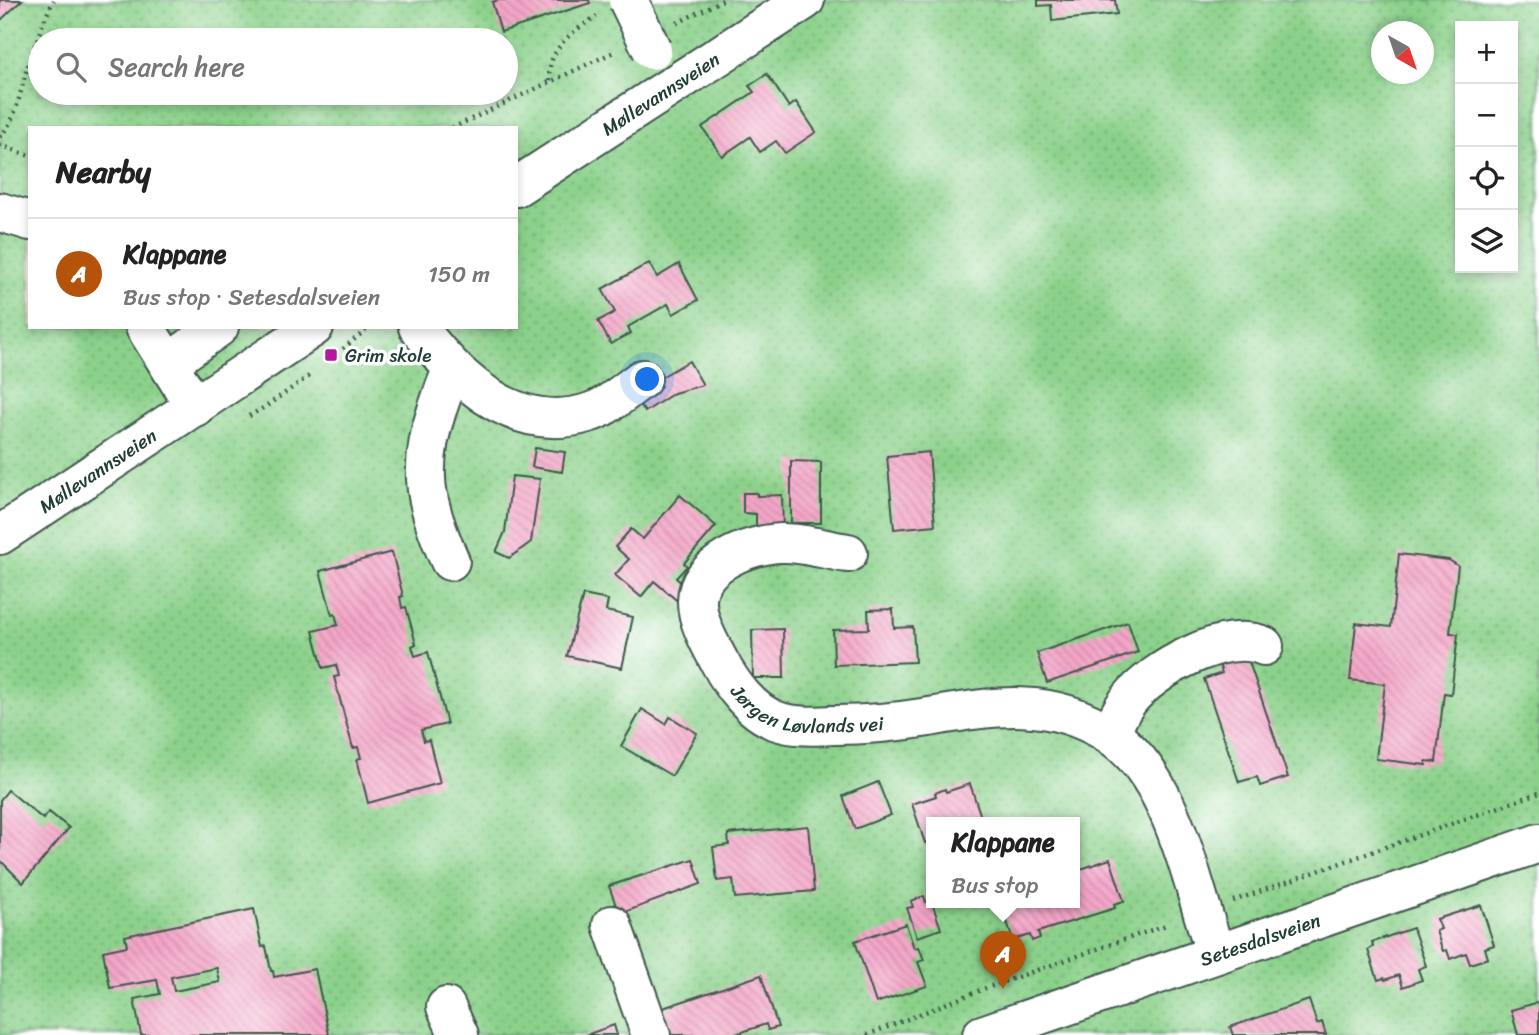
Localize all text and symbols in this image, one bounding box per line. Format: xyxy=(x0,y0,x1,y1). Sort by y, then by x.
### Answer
north arrow xyxy=(1371,21,1434,84)
map controls xyxy=(1455,21,1518,273)
button: + xyxy=(1455,21,1518,84)
search box xyxy=(28,28,518,105)
street label: Møllevannsveien xyxy=(594,43,726,144)
text: Search here xyxy=(108,44,245,90)
icon: search xyxy=(52,48,90,86)
button: − xyxy=(1455,84,1518,147)
text: Nearby xyxy=(56,145,151,199)
button: locate xyxy=(1455,147,1518,210)
button: layers xyxy=(1455,210,1518,273)
text: Klappane xyxy=(123,231,226,277)
text: A xyxy=(71,254,87,295)
text: 150 m xyxy=(428,254,490,295)
text: Bus stop · Setesdalsveien xyxy=(123,277,380,318)
place label: Grim skole xyxy=(345,339,432,372)
marker: Grim skole xyxy=(323,347,339,363)
your location xyxy=(630,362,664,396)
street label: Møllevannsveien xyxy=(32,419,163,522)
street label: Jørgen Løvlands vei xyxy=(722,676,885,742)
popup xyxy=(926,817,1080,908)
text: Klappane xyxy=(951,819,1055,865)
text: Bus stop xyxy=(951,865,1038,906)
street label: Setesdalsveien xyxy=(1195,903,1325,975)
pin: A xyxy=(980,931,1026,989)

